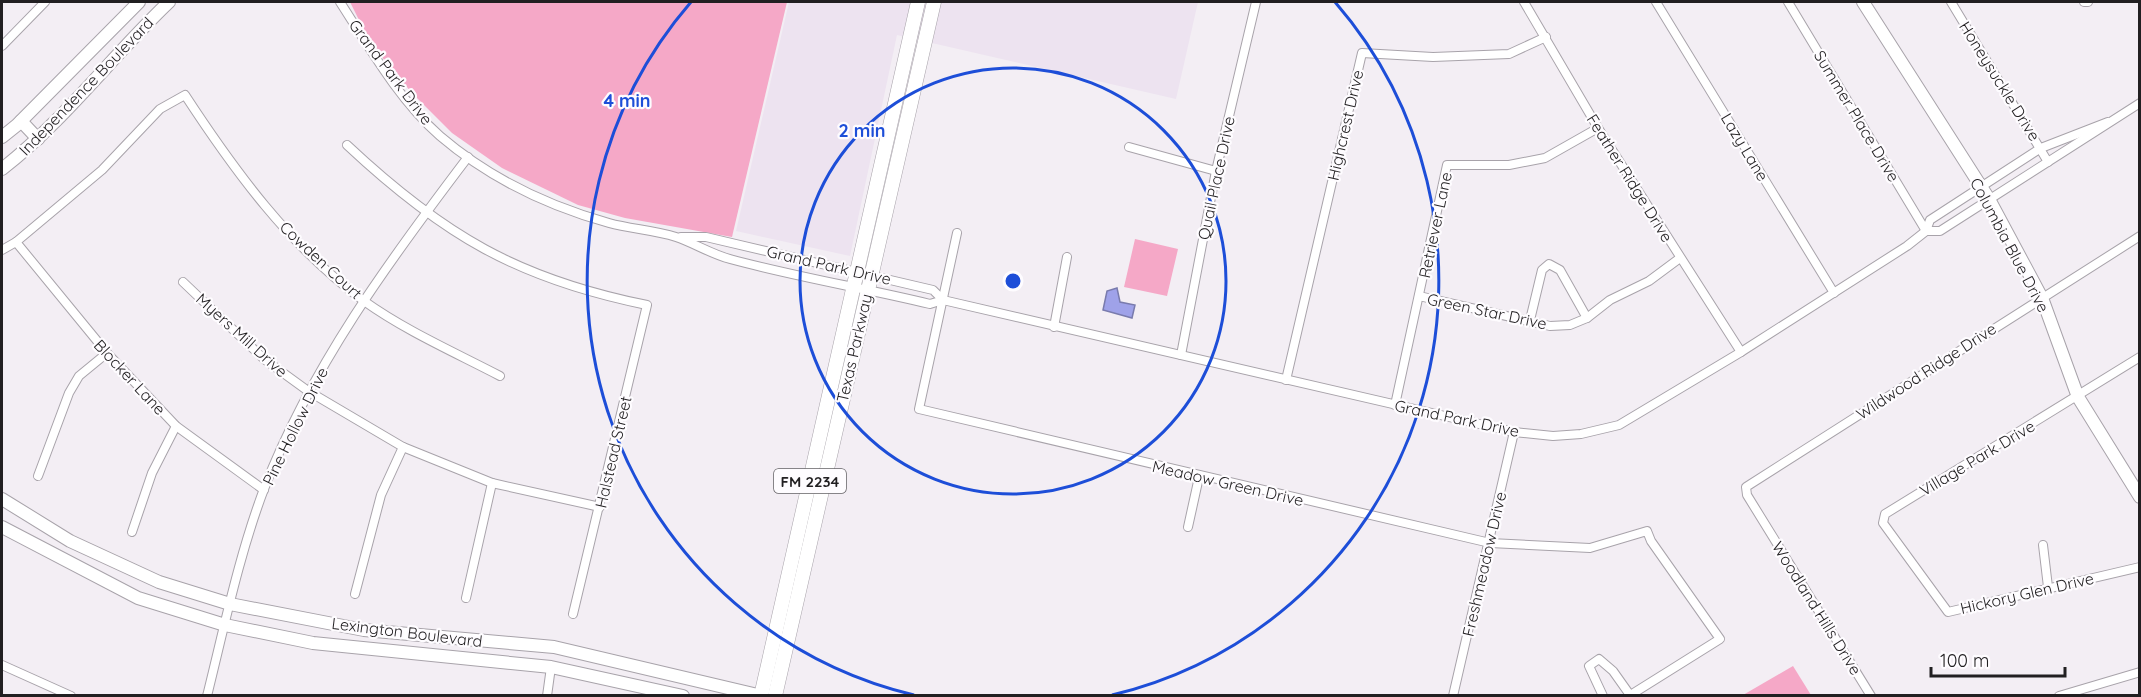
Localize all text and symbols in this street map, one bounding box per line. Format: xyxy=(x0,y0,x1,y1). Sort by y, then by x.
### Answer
street label: Independence Boulevard xyxy=(15,13,157,159)
street label: Grand Park Drive xyxy=(345,15,437,129)
street label: Honeysuckle Drive xyxy=(1955,18,2045,144)
street label: Summer Place Drive xyxy=(1810,47,1904,185)
street label: Highcrest Drive xyxy=(1323,68,1367,182)
text: 4 min xyxy=(603,89,651,112)
street label: Lazy Lane xyxy=(1717,109,1773,185)
street label: Feather Ridge Drive xyxy=(1583,110,1677,246)
street label: Quail Place Drive xyxy=(1193,114,1239,242)
text: 2 min xyxy=(839,119,885,142)
street label: Retriever Lane xyxy=(1414,170,1456,280)
street label: Columbia Blue Drive xyxy=(1966,174,2054,316)
street label: Cowden Court xyxy=(276,217,366,303)
street label: Grand Park Drive xyxy=(765,241,893,289)
centre of rings xyxy=(1003,271,1023,291)
street label: Myers Mill Drive xyxy=(192,289,292,381)
street label: Green Star Drive xyxy=(1425,289,1549,333)
street label: Texas Parkway xyxy=(832,292,876,404)
street label: Wildwood Ridge Drive xyxy=(1852,318,2000,424)
street label: Blocker Lane xyxy=(90,335,170,419)
street label: Pine Hollow Drive xyxy=(258,364,332,488)
street label: Halstead Street xyxy=(590,394,636,510)
street label: Grand Park Drive xyxy=(1393,395,1521,441)
street label: Village Park Drive xyxy=(1916,416,2038,500)
street label: Meadow Green Drive xyxy=(1150,456,1306,510)
road number: FM 2234 xyxy=(774,469,846,493)
street label: Freshmeadow Drive xyxy=(1458,490,1510,638)
street label: Woodland Hills Drive xyxy=(1768,538,1866,678)
street label: Hickory Glen Drive xyxy=(1958,568,2096,618)
street label: Lexington Boulevard xyxy=(330,613,484,651)
scale bar xyxy=(1931,640,2064,678)
text: 100 m xyxy=(1940,649,1989,672)

